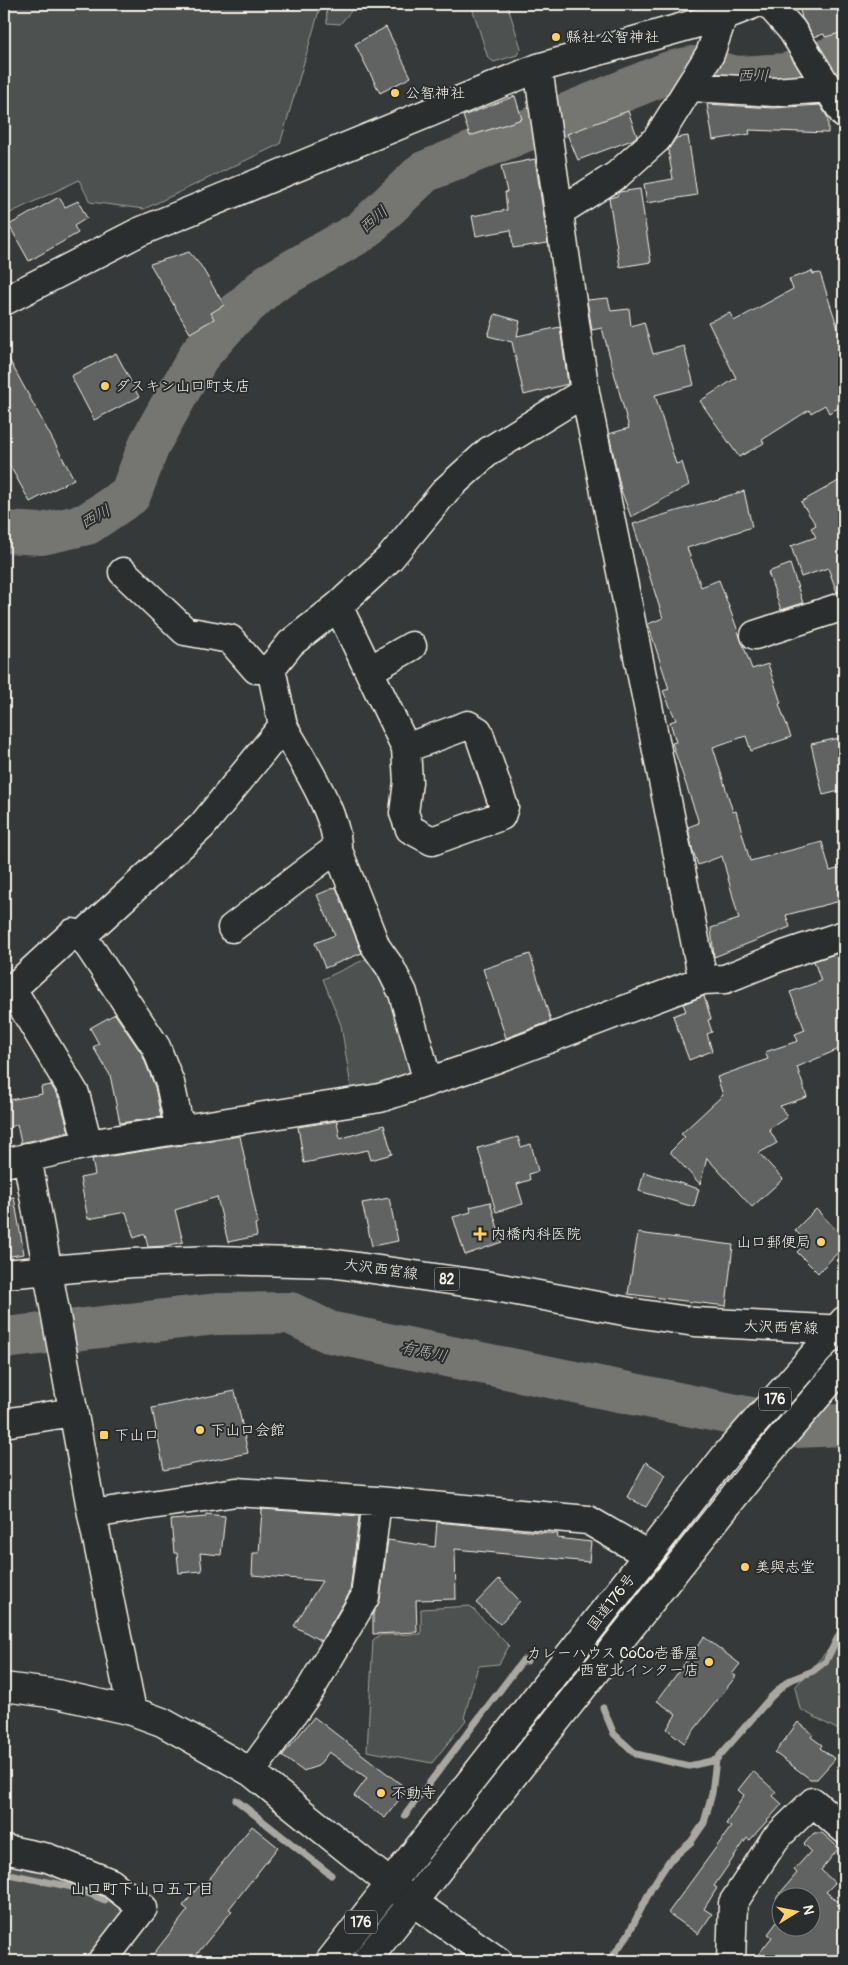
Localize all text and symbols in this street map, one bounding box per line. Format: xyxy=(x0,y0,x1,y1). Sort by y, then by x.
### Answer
place label: 縣社 公智神社 xyxy=(566,28,659,47)
marker: 縣社 公智神社 xyxy=(550,31,562,43)
water label: 西川 xyxy=(737,66,769,86)
place label: 公智神社 xyxy=(405,84,465,103)
marker: 公智神社 xyxy=(389,87,401,99)
water label: 西川 xyxy=(355,202,392,238)
place label: ダスキン山口町支店 xyxy=(115,377,250,396)
marker: ダスキン山口町支店 xyxy=(99,380,111,392)
water label: 西川 xyxy=(77,501,114,533)
place label: 内橋内科医院 xyxy=(491,1225,581,1244)
marker: 内橋内科医院 xyxy=(473,1227,487,1241)
place label: 山口郵便局 xyxy=(736,1233,811,1252)
marker: 山口郵便局 xyxy=(815,1236,827,1248)
street label: 大沢西宮線 xyxy=(342,1255,419,1284)
road number: 82 xyxy=(434,1268,460,1290)
street label: 大沢西宮線 xyxy=(743,1317,819,1338)
water label: 有馬川 xyxy=(398,1337,449,1367)
road number: 176 xyxy=(759,1388,791,1410)
place label: 下山口会館 xyxy=(210,1421,285,1440)
marker: 下山口会館 xyxy=(194,1424,206,1436)
place label: 下山口 xyxy=(114,1426,159,1445)
marker: 下山口 xyxy=(98,1429,110,1441)
place label: 美與志堂 xyxy=(755,1558,815,1577)
marker: 美與志堂 xyxy=(739,1561,751,1573)
street label: 国道176号 xyxy=(583,1570,640,1635)
place label: カレーハウス CoCo壱番屋 西宮北インター店 xyxy=(526,1644,699,1680)
marker: カレーハウス CoCo壱番屋 西宮北インター店 xyxy=(703,1656,715,1668)
place label: 不動寺 xyxy=(391,1784,436,1803)
marker: 不動寺 xyxy=(375,1787,387,1799)
district label: 山口町下山口五丁目 xyxy=(70,1879,214,1899)
north arrow xyxy=(770,1888,820,1938)
text: N xyxy=(799,1904,818,1916)
road number: 176 xyxy=(345,1910,377,1934)

